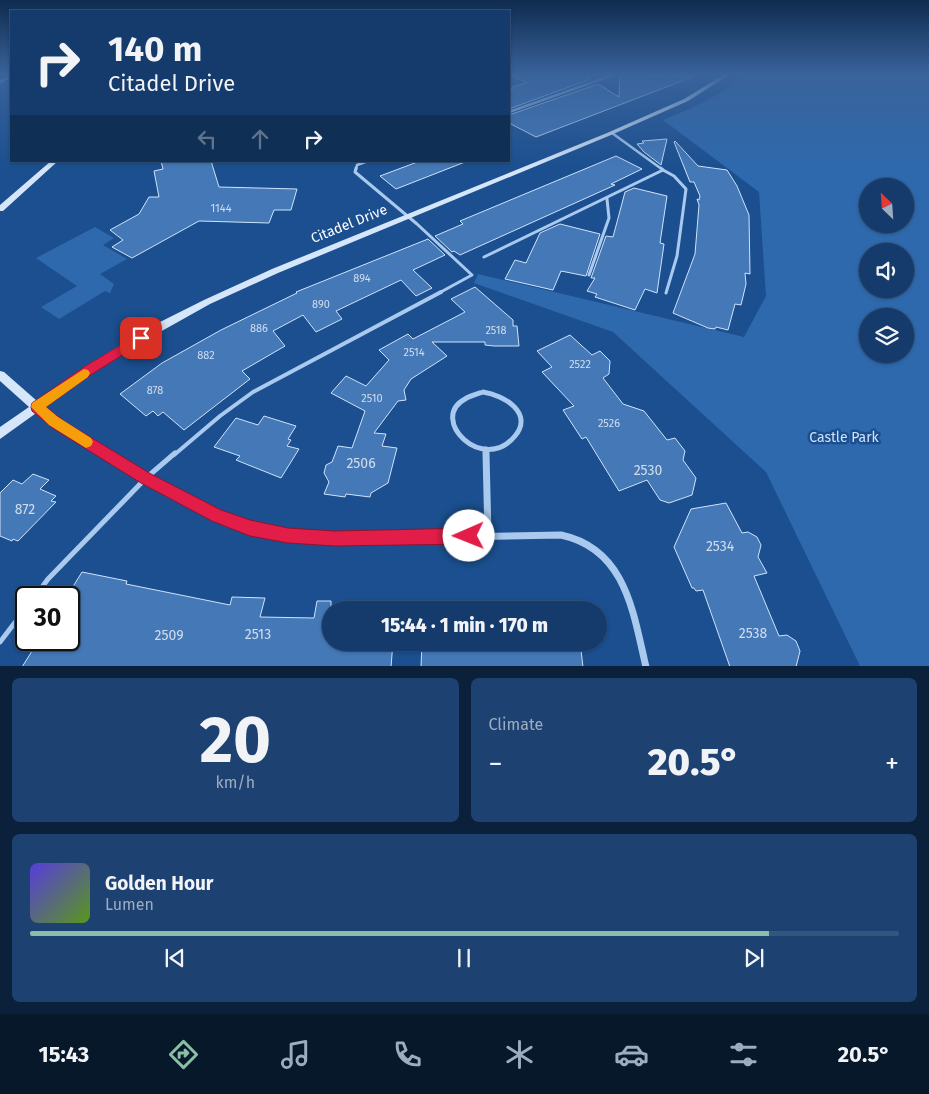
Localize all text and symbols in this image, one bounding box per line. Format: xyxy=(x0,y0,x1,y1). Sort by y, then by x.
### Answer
text: 140 m xyxy=(108,28,202,70)
icon: right xyxy=(25,30,90,95)
text: Citadel Drive xyxy=(108,70,235,97)
icon: left xyxy=(193,125,221,153)
icon: ahead xyxy=(246,125,274,153)
icon: right xyxy=(299,125,327,153)
north arrow xyxy=(859,178,914,232)
map controls xyxy=(859,178,914,363)
street label: Citadel Drive xyxy=(308,201,390,247)
house number: 1144 xyxy=(210,202,232,215)
button: sound xyxy=(859,243,914,298)
house number: 894 xyxy=(353,272,371,285)
house number: 890 xyxy=(312,298,330,311)
button: layers xyxy=(859,308,914,363)
pin xyxy=(120,317,162,359)
house number: 886 xyxy=(250,322,268,335)
icon: arrive xyxy=(127,324,155,352)
house number: 2518 xyxy=(485,324,507,337)
house number: 2514 xyxy=(403,346,425,359)
house number: 882 xyxy=(197,349,215,362)
house number: 2522 xyxy=(569,358,591,371)
house number: 878 xyxy=(147,384,163,397)
house number: 2510 xyxy=(361,392,383,405)
house number: 2526 xyxy=(598,417,620,430)
park label: Castle Park xyxy=(809,429,880,446)
house number: 2506 xyxy=(346,455,376,472)
house number: 2530 xyxy=(634,462,663,479)
house number: 872 xyxy=(15,501,35,518)
position arrow xyxy=(442,509,494,561)
house number: 2534 xyxy=(706,538,735,555)
speed limit sign: 30 xyxy=(15,586,80,651)
text: 15:44 · 1 min · 170 m xyxy=(381,614,548,637)
house number: 2538 xyxy=(739,625,768,642)
house number: 2513 xyxy=(245,626,271,643)
house number: 2509 xyxy=(155,627,183,644)
text: 20 xyxy=(199,701,271,779)
text: Climate xyxy=(489,715,543,734)
text: 20.5° xyxy=(648,739,740,785)
text: − xyxy=(489,747,503,780)
text: + xyxy=(885,747,899,780)
text: km/h xyxy=(215,773,255,792)
text: Golden Hour xyxy=(105,872,214,895)
text: Lumen xyxy=(105,895,154,914)
icon: previous xyxy=(161,944,189,972)
icon: pause xyxy=(450,944,478,972)
icon: next xyxy=(740,944,768,972)
icon: directions xyxy=(166,1037,201,1072)
icon: music xyxy=(278,1037,313,1072)
icon: phone xyxy=(390,1037,425,1072)
icon: climate xyxy=(502,1037,537,1072)
icon: car xyxy=(614,1037,649,1072)
icon: filters xyxy=(726,1037,761,1072)
text: 15:43 xyxy=(38,1041,89,1068)
text: 20.5° xyxy=(838,1041,891,1068)

